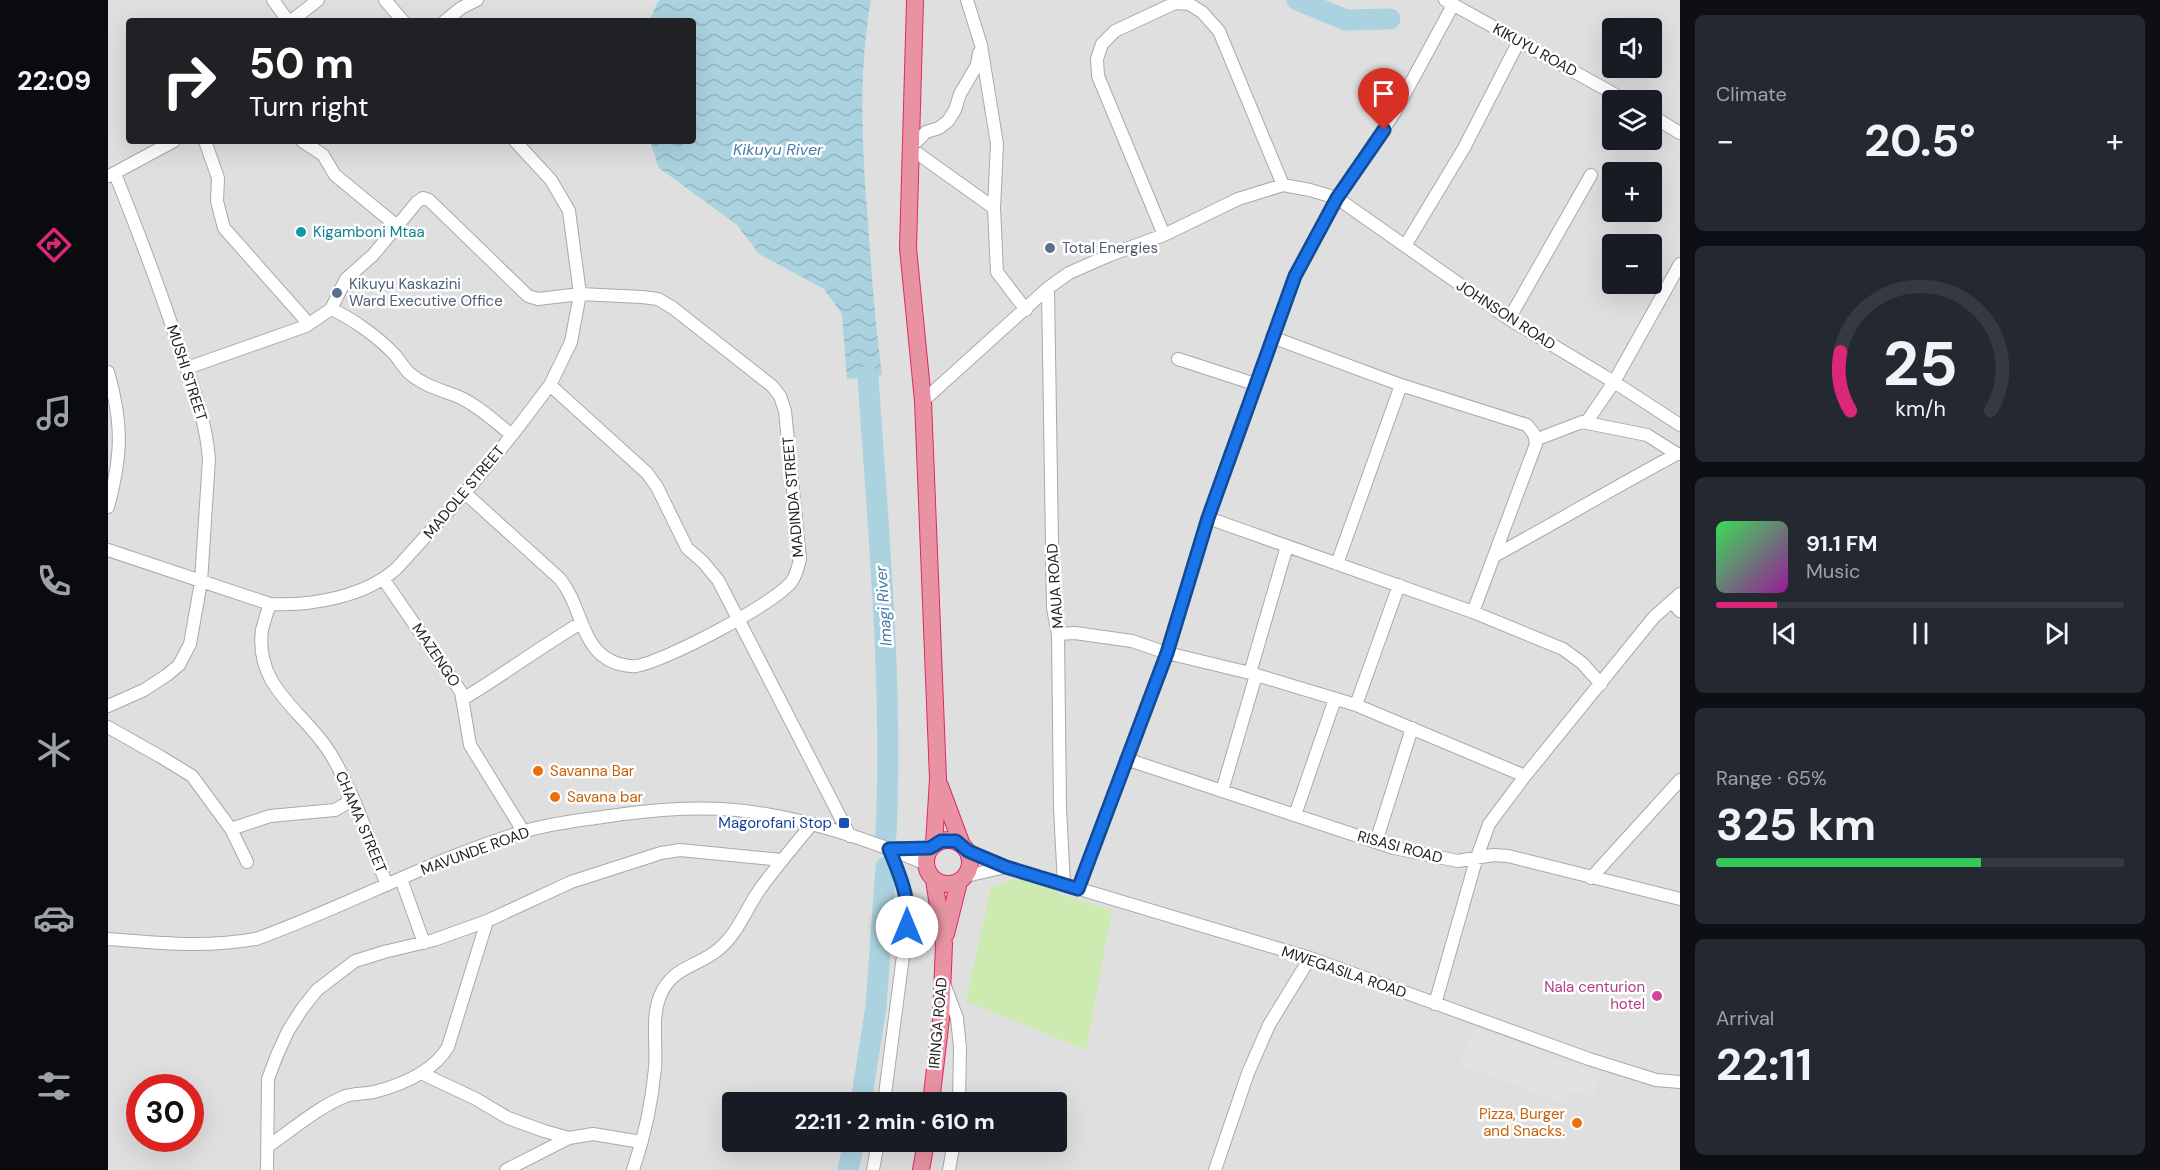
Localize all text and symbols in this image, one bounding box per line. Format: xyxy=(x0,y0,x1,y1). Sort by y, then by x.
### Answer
map controls xyxy=(1602,18,1662,294)
button: sound xyxy=(1602,18,1662,78)
street label: KIKUYU ROAD xyxy=(1489,19,1581,81)
text: 50 m xyxy=(249,36,354,91)
icon: right xyxy=(150,42,228,120)
text: 22:09 xyxy=(17,63,91,98)
pin xyxy=(1358,68,1409,130)
icon: arrive xyxy=(1367,77,1400,110)
text: Climate xyxy=(1716,81,1787,107)
text: Turn right xyxy=(249,89,369,124)
button: layers xyxy=(1602,90,1662,150)
text: 20.5° xyxy=(1864,111,1976,170)
text: − xyxy=(1716,119,1734,162)
text: + xyxy=(2106,119,2124,162)
water label: Kikuyu River xyxy=(733,139,824,160)
button: + xyxy=(1602,162,1662,222)
place label: Kigamboni Mtaa xyxy=(313,222,425,242)
icon: directions xyxy=(33,224,75,266)
marker: Kigamboni Mtaa xyxy=(294,225,308,239)
button: − xyxy=(1602,234,1662,294)
place label: Total Energies xyxy=(1062,238,1158,258)
marker: Total Energies xyxy=(1043,241,1057,255)
place label: Kikuyu Kaskazini Ward Executive Office xyxy=(349,274,503,311)
street label: JOHNSON ROAD xyxy=(1453,275,1559,355)
marker: Kikuyu Kaskazini Ward Executive Office xyxy=(330,286,344,300)
street label: MUSHI STREET xyxy=(162,322,212,424)
text: 25 xyxy=(1883,323,1957,404)
icon: music xyxy=(33,392,75,434)
text: km/h xyxy=(1895,395,1945,423)
street label: MADINDA STREET xyxy=(778,436,808,558)
street label: MADOLE STREET xyxy=(419,441,509,543)
text: 91.1 FM xyxy=(1806,529,1878,558)
street label: MAUA ROAD xyxy=(1042,543,1068,629)
text: Music xyxy=(1806,558,1861,584)
icon: phone xyxy=(33,560,75,602)
water label: Imagi River xyxy=(870,564,897,647)
icon: previous xyxy=(1768,617,1801,650)
icon: pause xyxy=(1904,617,1937,650)
icon: next xyxy=(2040,617,2073,650)
street label: MAZENGO xyxy=(407,619,465,691)
icon: climate xyxy=(33,729,75,771)
place label: Savanna Bar xyxy=(550,761,635,781)
marker: Savanna Bar xyxy=(531,764,545,778)
text: Range · 65% xyxy=(1716,765,1827,791)
street label: CHAMA STREET xyxy=(331,768,391,876)
place label: Savana bar xyxy=(567,787,644,807)
marker: Savana bar xyxy=(548,790,562,804)
text: 325 km xyxy=(1716,795,1876,854)
place label: Magorofani Stop xyxy=(718,813,832,833)
marker: Magorofani Stop xyxy=(837,816,851,830)
street label: MAVUNDE ROAD xyxy=(418,822,532,880)
street label: RISASI ROAD xyxy=(1355,826,1445,868)
position arrow xyxy=(875,895,939,959)
icon: car xyxy=(33,897,75,939)
street label: MWEGASILA ROAD xyxy=(1279,941,1409,1003)
street label: IRINGA ROAD xyxy=(924,976,952,1070)
place label: Nala centurion hotel xyxy=(1544,977,1645,1014)
marker: Nala centurion hotel xyxy=(1650,989,1664,1003)
text: Arrival xyxy=(1716,1005,1774,1031)
text: 22:11 xyxy=(1716,1035,1812,1094)
icon: filters xyxy=(33,1065,75,1107)
speed limit sign: 30 xyxy=(126,1074,204,1152)
place label: Pizza, Burger and Snacks. xyxy=(1479,1104,1565,1141)
text: 22:11 · 2 min · 610 m xyxy=(794,1107,995,1136)
marker: Pizza, Burger and Snacks. xyxy=(1570,1116,1584,1130)

